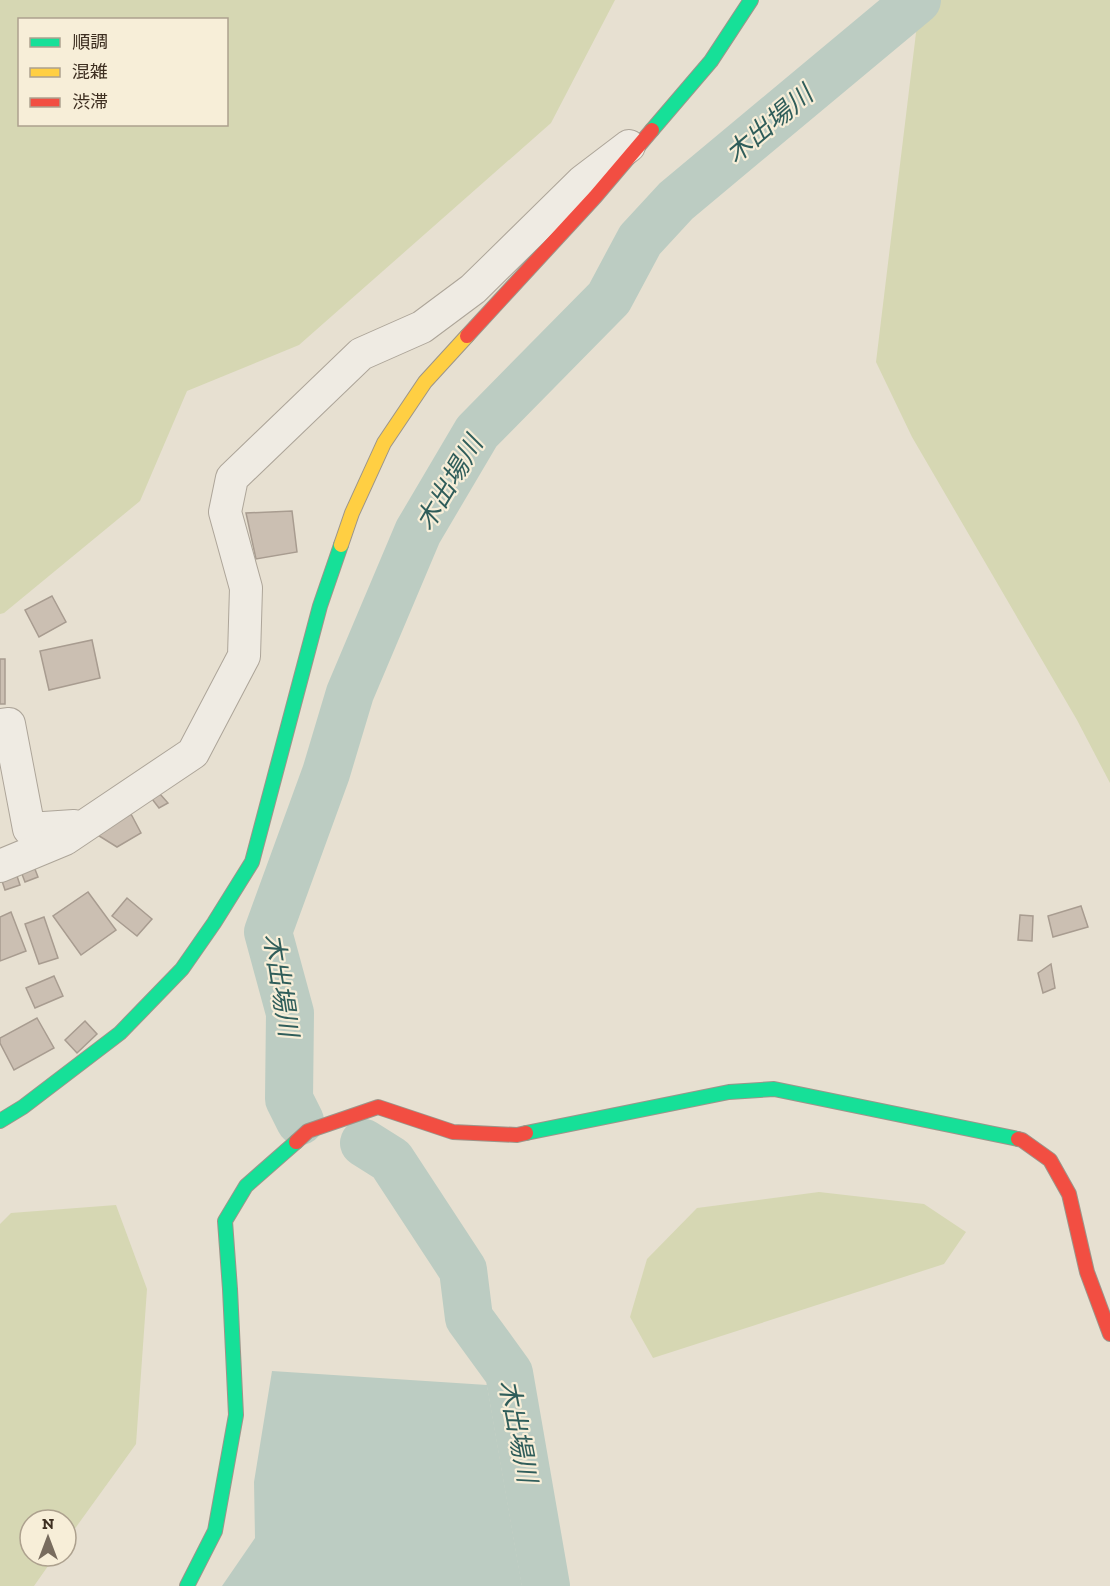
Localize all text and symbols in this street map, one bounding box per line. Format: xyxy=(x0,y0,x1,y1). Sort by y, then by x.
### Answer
legend xyxy=(18,18,228,126)
text: 順調 xyxy=(72,31,108,53)
text: 混雑 xyxy=(72,61,108,83)
water label: 木出場川 xyxy=(719,76,821,170)
text: 渋滞 xyxy=(72,91,108,113)
water label: 木出場川 xyxy=(408,428,491,536)
water label: 木出場川 xyxy=(257,931,305,1042)
water label: 木出場川 xyxy=(492,1377,544,1488)
north arrow xyxy=(18,1508,78,1568)
text: N xyxy=(42,1514,54,1533)

